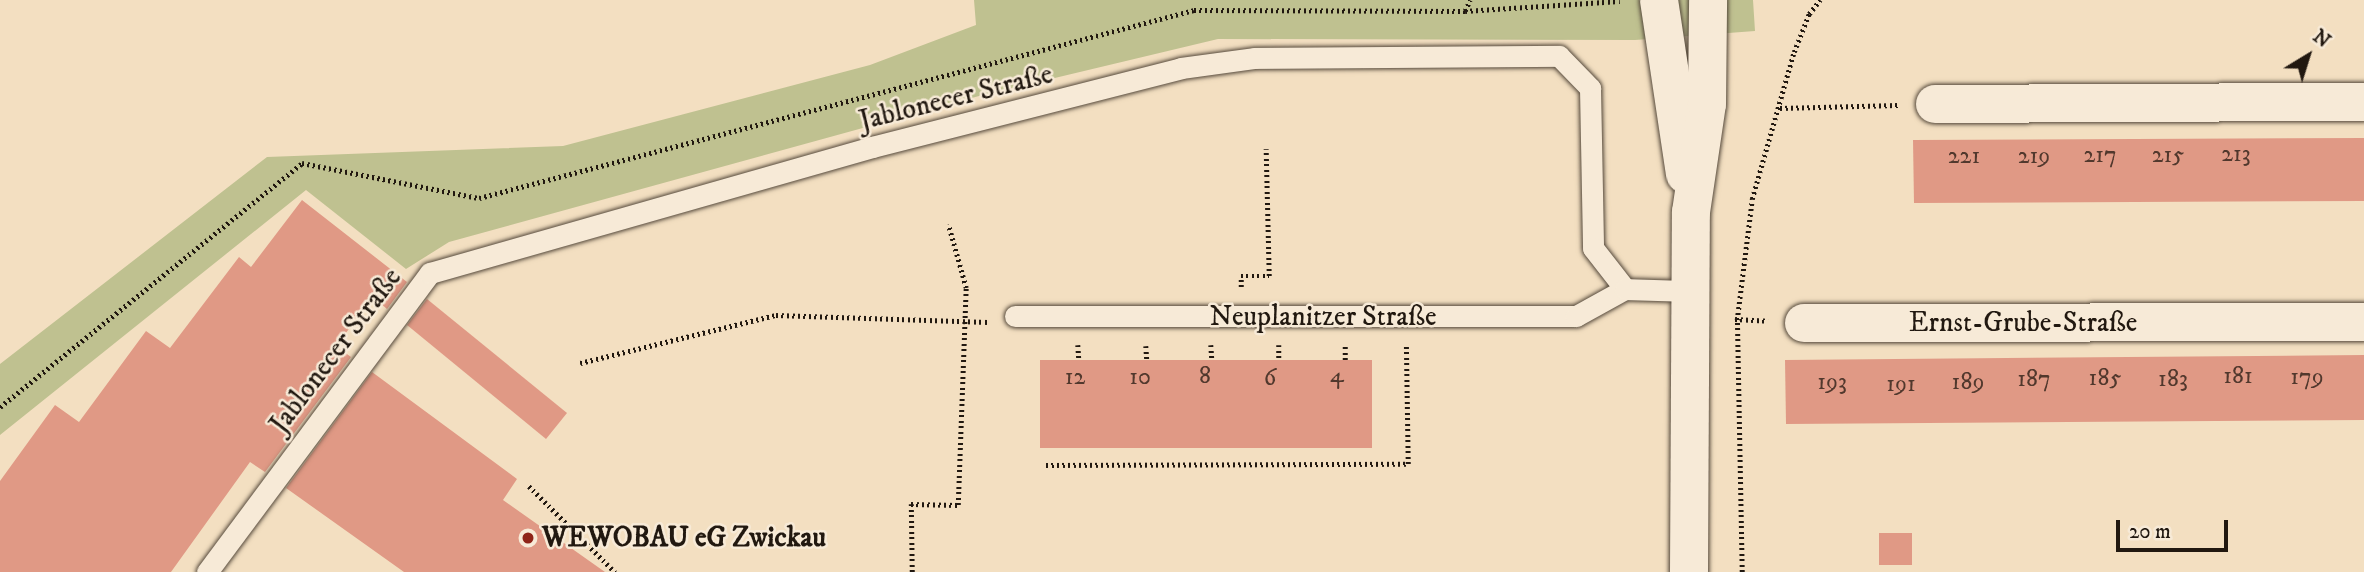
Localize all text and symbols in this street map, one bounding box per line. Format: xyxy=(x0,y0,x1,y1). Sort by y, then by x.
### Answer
north arrow xyxy=(2273,21,2343,91)
text: N xyxy=(2308,25,2334,53)
street label: Jablonecer Straße xyxy=(856,58,1056,138)
house number: 213 xyxy=(2221,141,2251,169)
house number: 217 xyxy=(2083,142,2117,170)
house number: 215 xyxy=(2152,142,2184,170)
house number: 221 xyxy=(1948,143,1980,171)
house number: 219 xyxy=(2018,143,2050,171)
street label: Jablonecer Straße xyxy=(263,262,409,440)
street label: Neuplanitzer Straße xyxy=(1209,300,1437,334)
street label: Ernst-Grube-Straße xyxy=(1909,306,2137,340)
house number: 4 xyxy=(1330,362,1344,390)
house number: 8 xyxy=(1199,363,1211,391)
house number: 181 xyxy=(2223,363,2253,391)
house number: 12 xyxy=(1065,364,1085,392)
house number: 10 xyxy=(1129,364,1151,392)
house number: 179 xyxy=(2290,364,2324,392)
house number: 6 xyxy=(1264,365,1276,393)
house number: 185 xyxy=(2089,365,2121,393)
house number: 187 xyxy=(2017,366,2051,394)
house number: 183 xyxy=(2158,366,2188,394)
house number: 193 xyxy=(1817,369,1847,397)
house number: 189 xyxy=(1952,369,1984,397)
house number: 191 xyxy=(1886,371,1916,399)
scale bar xyxy=(2119,505,2231,550)
text: 20 m xyxy=(2129,519,2171,545)
place label: WEWOBAU eG Zwickau xyxy=(542,521,826,555)
marker: WEWOBAU eG Zwickau xyxy=(520,530,536,546)

